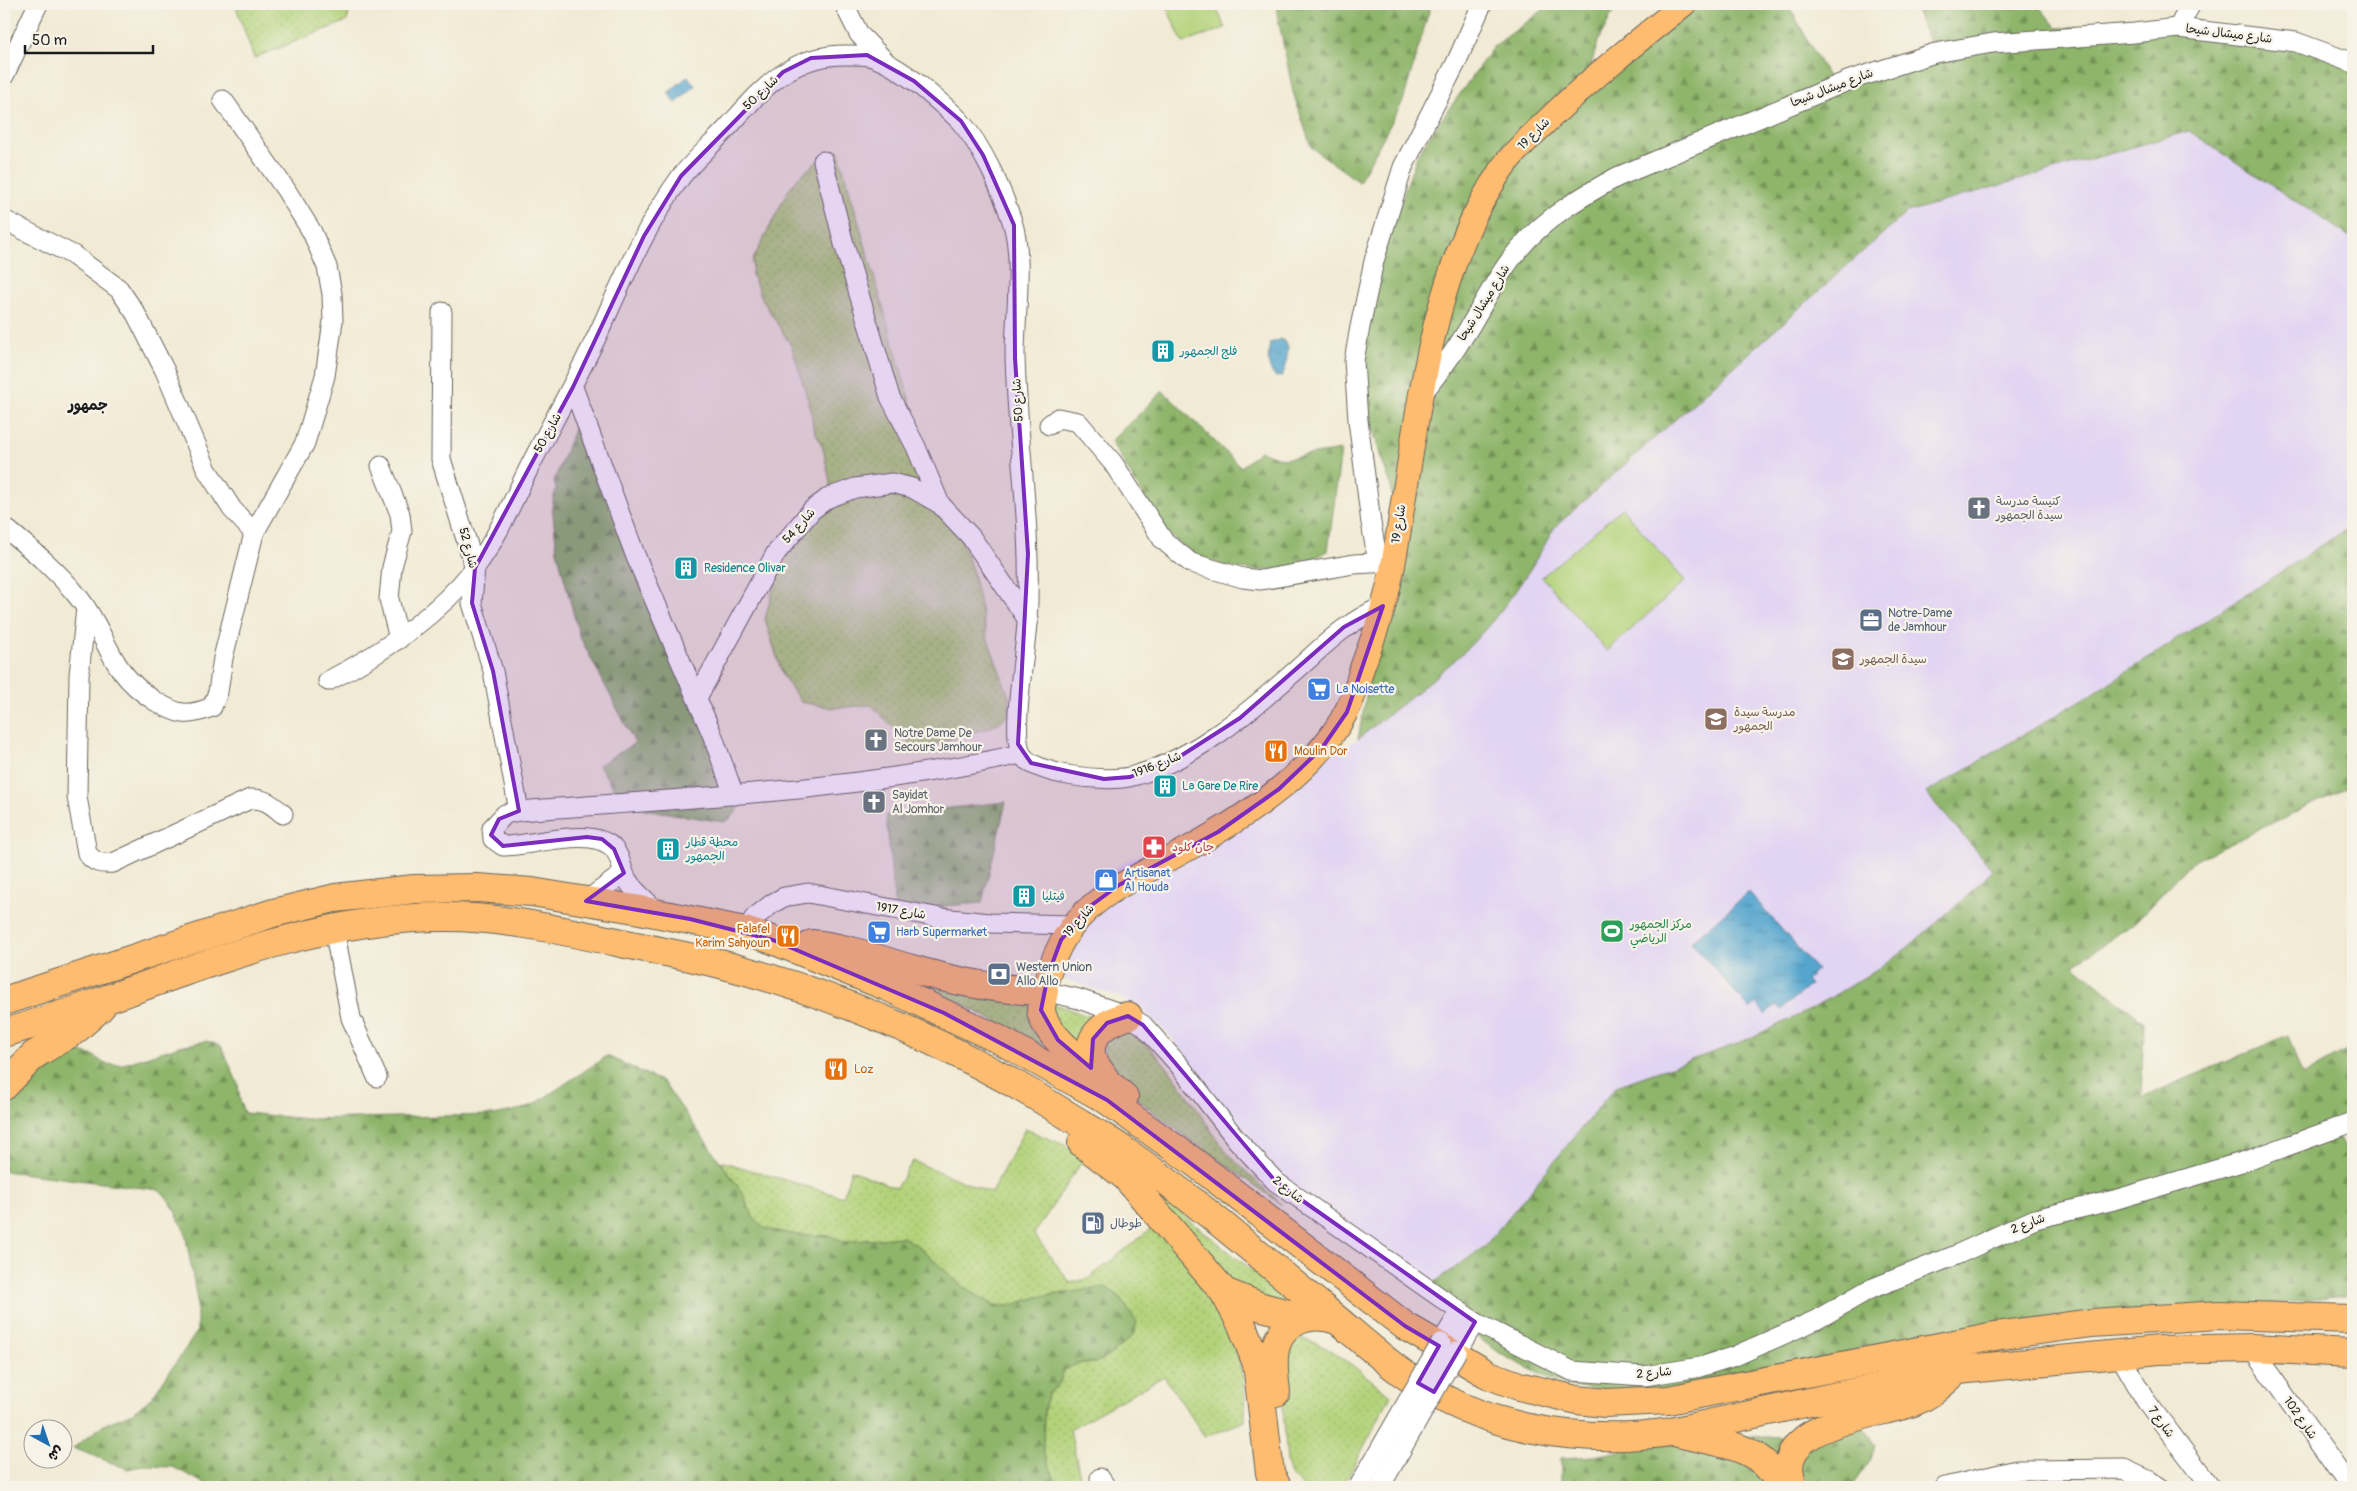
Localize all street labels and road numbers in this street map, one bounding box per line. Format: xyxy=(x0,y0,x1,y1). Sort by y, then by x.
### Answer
street label: شارع ميشال شيحا xyxy=(2185,21,2273,48)
street label: شارع ميشال شيحا xyxy=(1789,65,1876,112)
street label: شارع 50 xyxy=(740,73,782,114)
street label: شارع 19 xyxy=(1515,115,1554,154)
street label: شارع ميشال شيحا xyxy=(1455,262,1514,344)
street label: شارع 50 xyxy=(1009,378,1028,422)
street label: شارع 50 xyxy=(531,410,566,456)
street label: شارع 19 xyxy=(1389,503,1410,545)
street label: شارع 54 xyxy=(779,505,819,547)
street label: شارع 52 xyxy=(454,526,481,570)
street label: شارع 1916 xyxy=(1130,748,1184,782)
street label: شارع 1917 xyxy=(875,899,927,924)
street label: شارع 19 xyxy=(1060,901,1099,941)
street label: شارع 2 xyxy=(1269,1173,1306,1208)
street label: شارع 2 xyxy=(2009,1211,2048,1238)
street label: شارع 2 xyxy=(1636,1364,1672,1383)
street label: شارع 102 xyxy=(2279,1394,2320,1443)
street label: شارع 7 xyxy=(2144,1403,2177,1441)

